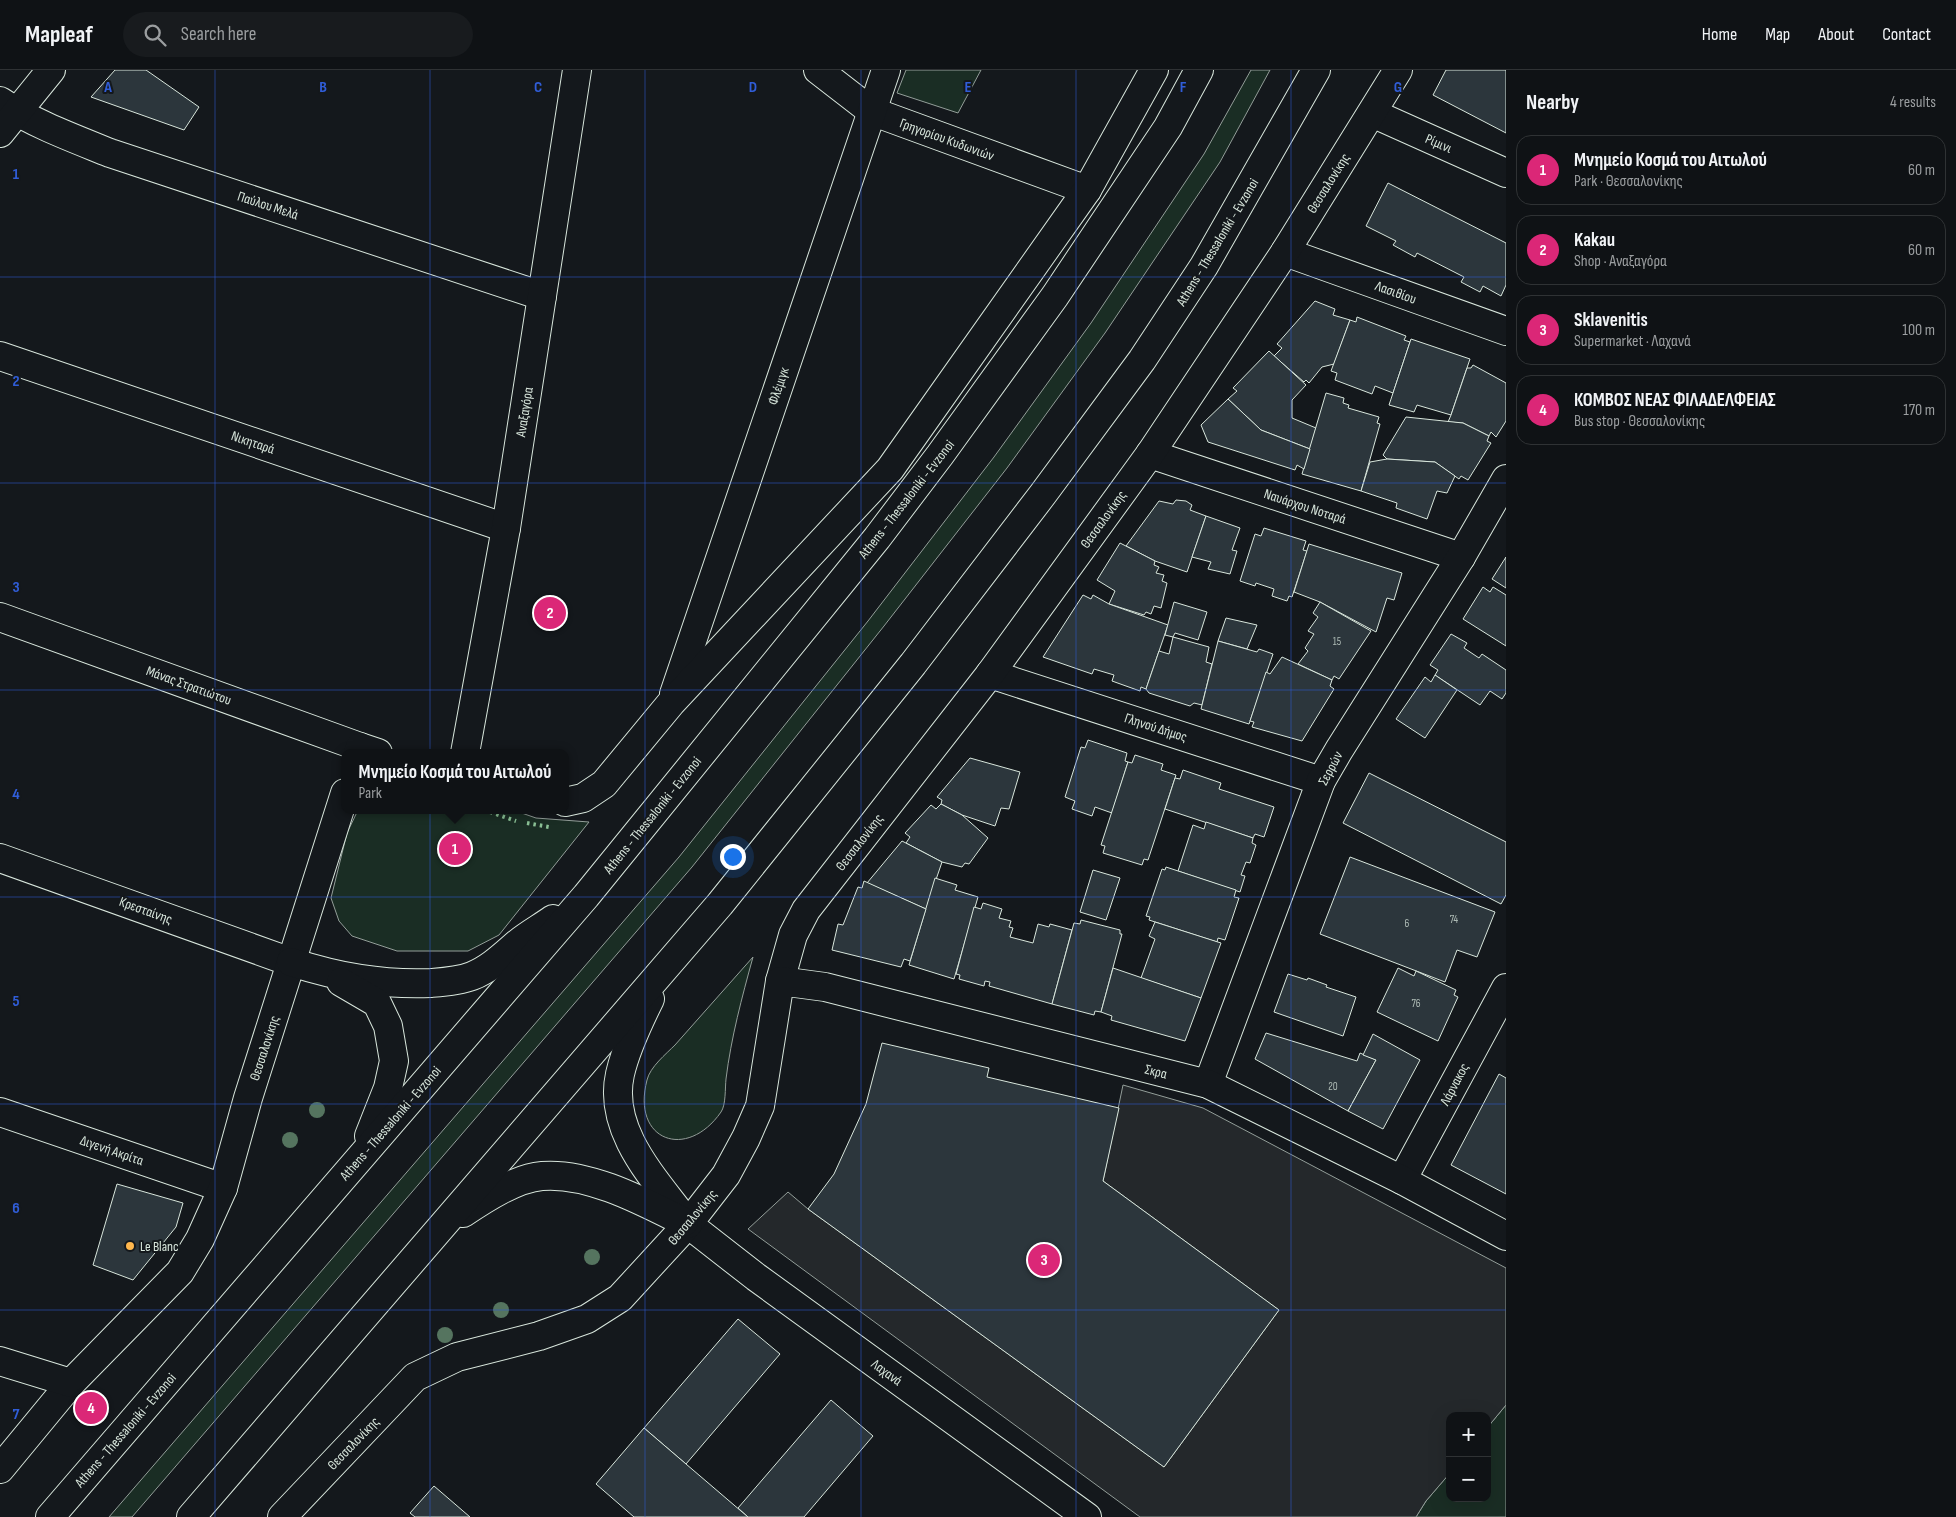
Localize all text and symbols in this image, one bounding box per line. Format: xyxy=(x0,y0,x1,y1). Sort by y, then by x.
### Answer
search box xyxy=(123,12,473,57)
text: Mapleaf xyxy=(25,20,93,49)
icon: search xyxy=(141,21,169,49)
text: Search here xyxy=(181,23,256,46)
text: Home xyxy=(1702,24,1737,45)
text: Map xyxy=(1765,24,1790,45)
text: About xyxy=(1818,24,1854,45)
text: Contact xyxy=(1882,24,1931,45)
text: A xyxy=(103,78,112,97)
text: B xyxy=(319,78,327,97)
text: C xyxy=(534,78,542,97)
text: D xyxy=(749,78,757,97)
text: E xyxy=(965,78,972,97)
text: F xyxy=(1180,78,1187,97)
text: G xyxy=(1394,78,1402,97)
text: Nearby xyxy=(1526,90,1579,115)
text: 4 results xyxy=(1890,93,1936,112)
street label: Γρηγορίου Κυδωνιών xyxy=(897,114,997,165)
street label: Ρίμινι xyxy=(1423,130,1455,157)
text: Μνημείο Κοσμά του Αιτωλού xyxy=(1574,149,1767,172)
street label: Θεσσαλονίκης xyxy=(1303,150,1354,216)
text: 1 xyxy=(1540,161,1546,180)
text: 60 m xyxy=(1908,161,1935,180)
text: 1 xyxy=(13,165,20,184)
text: Park · Θεσσαλονίκης xyxy=(1574,172,1683,191)
street label: Athens - Thessaloniki - Evzonoi xyxy=(1172,175,1262,310)
street label: Παύλου Μελά xyxy=(235,188,301,223)
text: Kakau xyxy=(1574,229,1615,252)
text: 2 xyxy=(1539,241,1547,260)
text: 60 m xyxy=(1908,241,1935,260)
text: Shop · Αναξαγόρα xyxy=(1574,252,1667,271)
street label: Λασιθίου xyxy=(1372,277,1419,308)
text: Sklavenitis xyxy=(1574,309,1648,332)
text: 3 xyxy=(1539,321,1547,340)
text: 100 m xyxy=(1902,321,1935,340)
text: Supermarket · Λαχανά xyxy=(1574,332,1691,351)
street label: Φλέμιγκ xyxy=(764,364,793,407)
text: 2 xyxy=(12,372,20,391)
street label: Αναξαγόρα xyxy=(512,386,537,439)
text: ΚΟΜΒΟΣ ΝΕΑΣ ΦΙΛΑΔΕΛΦΕΙΑΣ xyxy=(1574,389,1776,412)
text: 4 xyxy=(1539,401,1547,420)
text: 170 m xyxy=(1903,401,1935,420)
text: Bus stop · Θεσσαλονίκης xyxy=(1574,412,1705,431)
street label: Νικηταρά xyxy=(229,427,277,458)
street label: Athens - Thessaloniki - Evzonoi xyxy=(854,437,958,563)
street label: Ναυάρχου Νοταρά xyxy=(1262,485,1348,528)
street label: Θεσσαλονίκης xyxy=(1077,487,1130,552)
text: 3 xyxy=(12,578,20,597)
pin: 2 xyxy=(534,594,566,632)
house number: 15 xyxy=(1333,635,1341,648)
street label: Μάνας Στρατιώτου xyxy=(144,662,234,709)
street label: Γληνού Δήμος xyxy=(1122,709,1189,746)
street label: Σερρών xyxy=(1314,748,1347,788)
popup xyxy=(341,749,569,814)
street label: Athens - Thessaloniki - Evzonoi xyxy=(599,753,705,878)
text: Μνημείο Κοσμά του Αιτωλού xyxy=(358,761,552,784)
text: Park xyxy=(358,784,382,803)
text: 4 xyxy=(12,785,20,804)
street label: Θεσσαλονίκης xyxy=(832,811,887,874)
pin: 1 xyxy=(439,830,471,868)
your location xyxy=(720,844,746,870)
street label: Κρεσταίνης xyxy=(117,893,175,928)
house number: 74 xyxy=(1450,913,1459,926)
house number: 6 xyxy=(1405,917,1410,930)
text: 5 xyxy=(12,992,20,1011)
house number: 76 xyxy=(1411,997,1421,1010)
street label: Θεσσαλονίκης xyxy=(246,1013,283,1083)
street label: Λάρνακος xyxy=(1436,1060,1473,1109)
street label: Σκρα xyxy=(1143,1061,1169,1082)
street label: Athens - Thessaloniki - Evzonoi xyxy=(335,1063,445,1185)
house number: 20 xyxy=(1328,1080,1338,1093)
street label: Διγενή Ακρίτα xyxy=(78,1132,146,1169)
street label: Θεσσαλονίκης xyxy=(664,1186,721,1249)
text: 6 xyxy=(12,1199,20,1218)
place label: Le Blanc xyxy=(140,1238,179,1255)
marker: Le Blanc xyxy=(124,1240,136,1252)
pin: 3 xyxy=(1028,1241,1060,1279)
street label: Λαχανά xyxy=(867,1355,906,1389)
street label: Athens - Thessaloniki - Evzonoi xyxy=(70,1370,180,1492)
pin: 4 xyxy=(75,1389,107,1427)
text: 7 xyxy=(13,1405,20,1424)
map controls xyxy=(1446,1412,1491,1502)
button: + xyxy=(1446,1412,1491,1457)
street label: Θεσσαλονίκης xyxy=(324,1413,383,1474)
button: − xyxy=(1446,1457,1491,1502)

